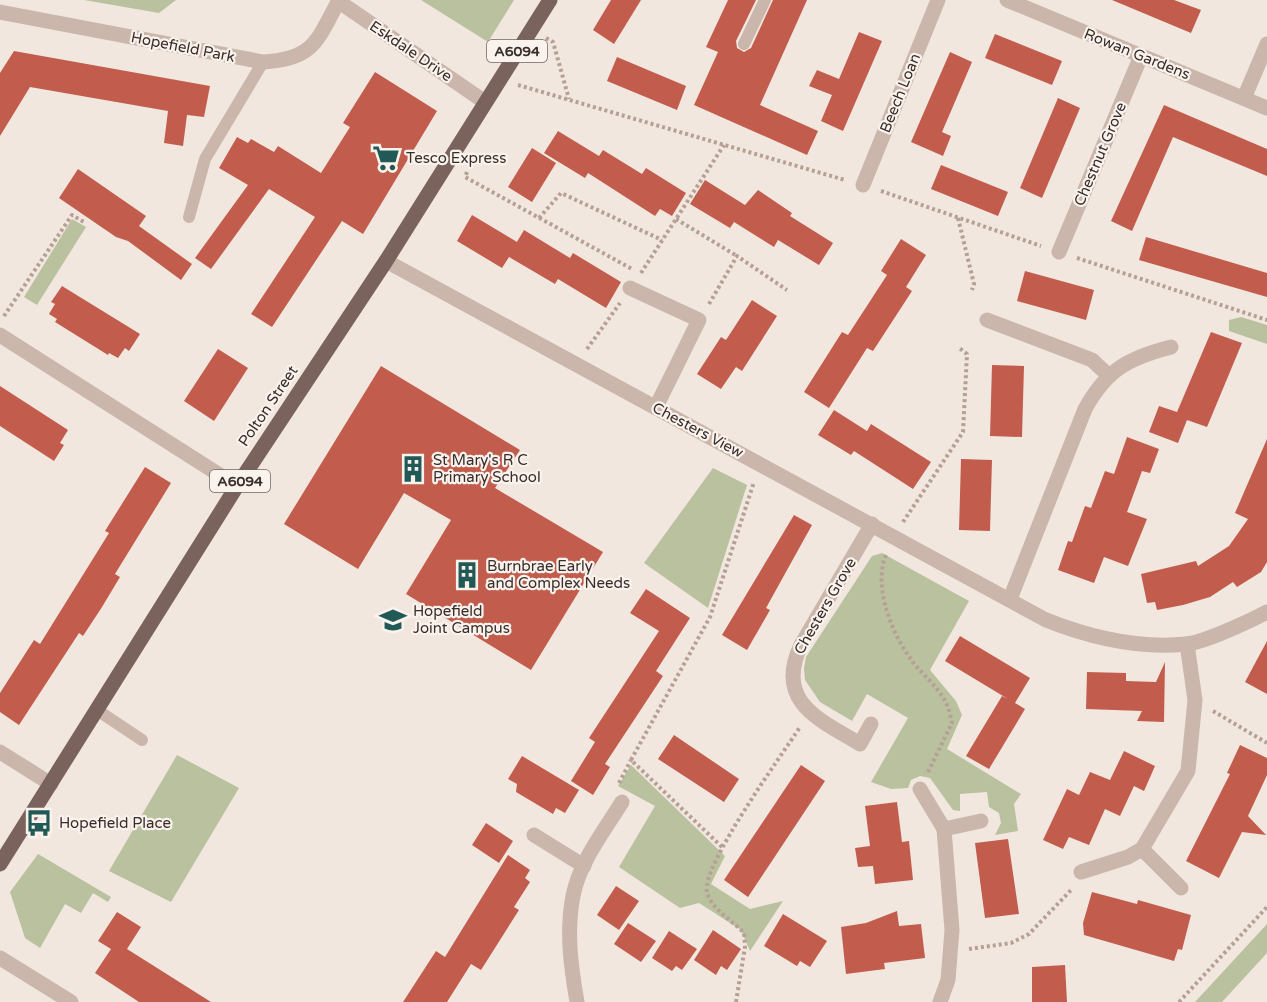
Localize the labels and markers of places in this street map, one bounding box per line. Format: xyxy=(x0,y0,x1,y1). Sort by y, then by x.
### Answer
supermarket icon: Tesco Express xyxy=(371,143,401,173)
place label: Tesco Express xyxy=(406,149,506,167)
place label: St Mary's R C Primary School xyxy=(433,451,541,486)
building icon: St Mary's R C Primary School xyxy=(398,454,428,484)
place label: Burnbrae Early and Complex Needs xyxy=(487,557,630,592)
building icon: Burnbrae Early and Complex Needs xyxy=(452,560,482,590)
place label: Hopefield Joint Campus xyxy=(413,602,510,637)
school or university icon: Hopefield Joint Campus xyxy=(378,605,408,635)
bus stop icon: Hopefield Place xyxy=(24,808,54,838)
place label: Hopefield Place xyxy=(59,814,171,832)

